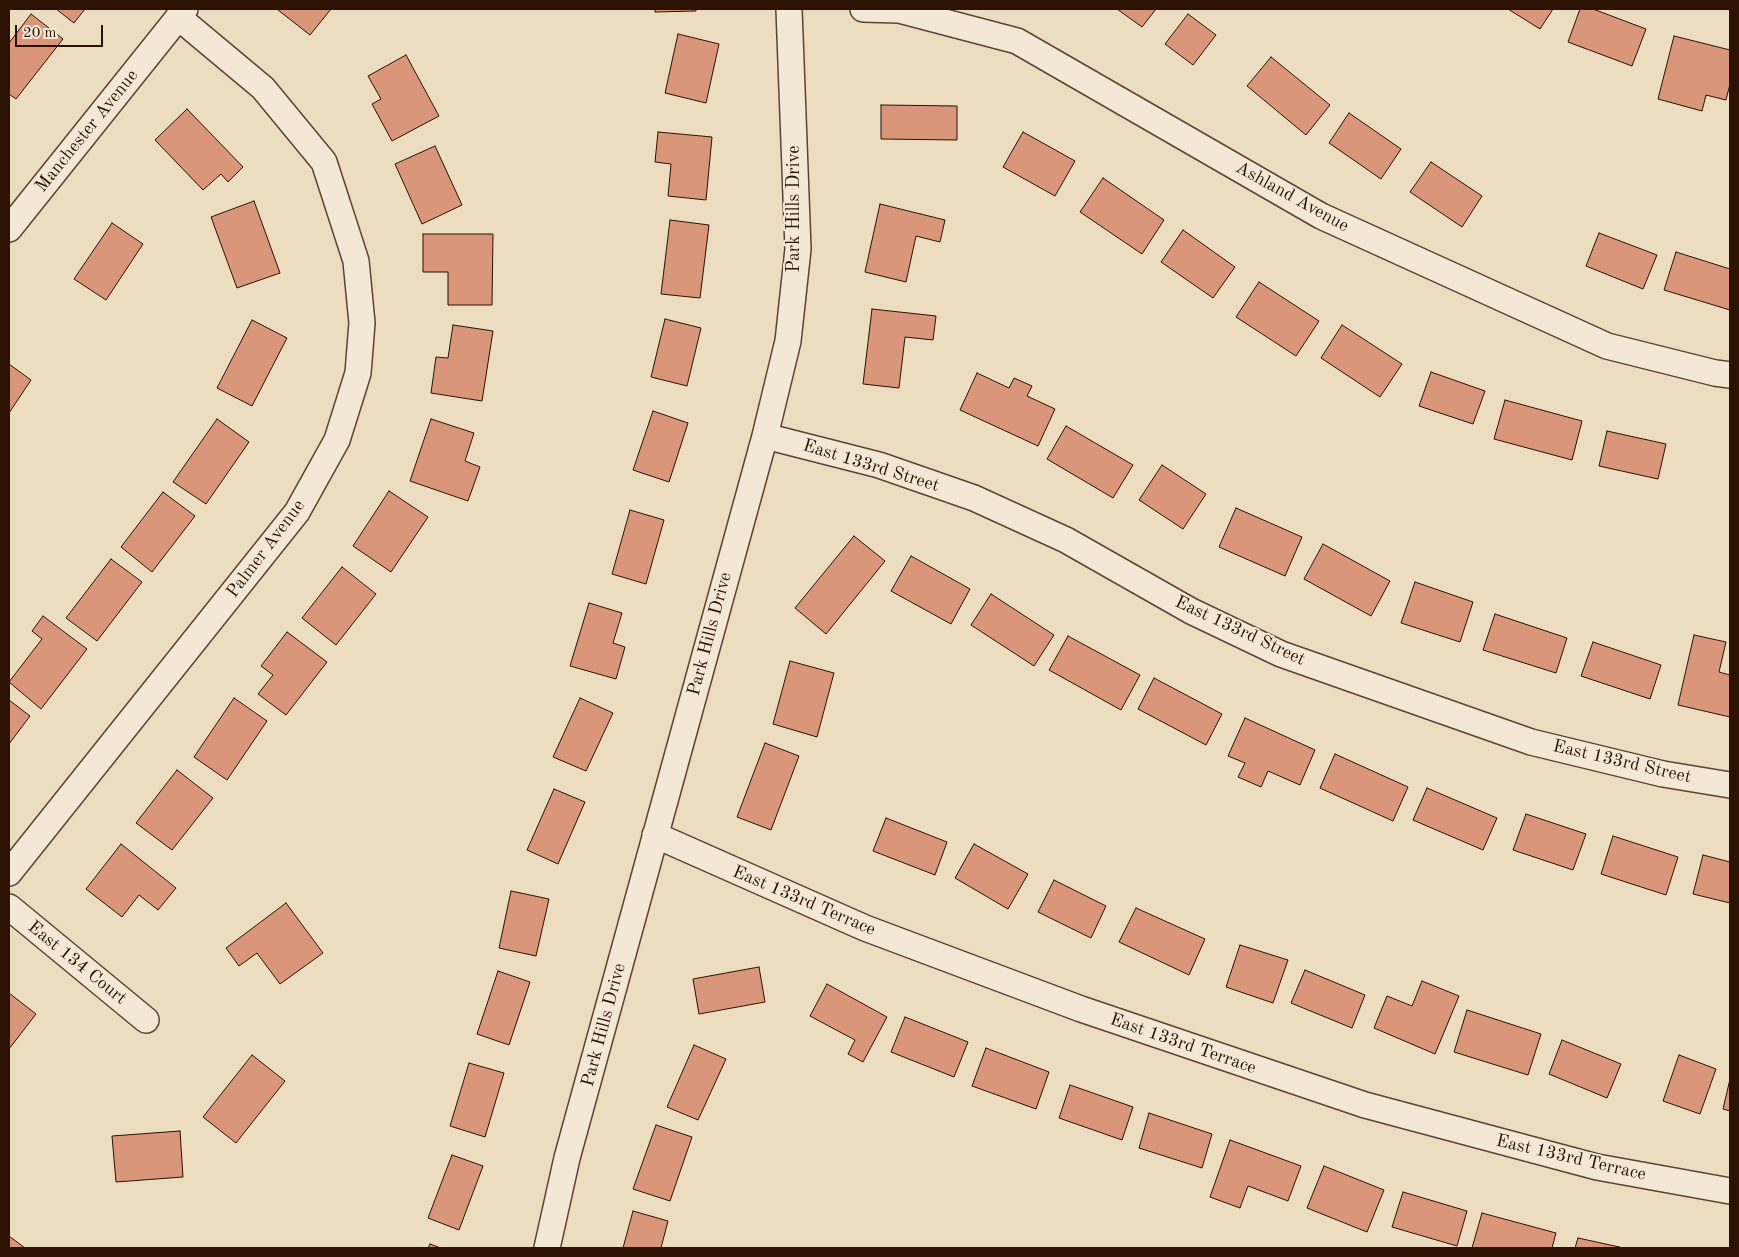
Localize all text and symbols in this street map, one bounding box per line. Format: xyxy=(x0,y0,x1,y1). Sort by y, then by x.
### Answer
scale bar xyxy=(18,15,105,47)
text: 20 m xyxy=(23,26,57,41)
street label: Manchester Avenue xyxy=(31,65,143,197)
street label: Park Hills Drive xyxy=(783,146,805,272)
street label: Ashland Avenue xyxy=(1231,157,1353,237)
street label: East 133rd Street xyxy=(800,435,942,497)
street label: Palmer Avenue xyxy=(222,496,310,602)
street label: Park Hills Drive xyxy=(683,570,737,698)
street label: East 133rd Street xyxy=(1171,591,1309,671)
street label: East 133rd Street xyxy=(1551,736,1693,788)
street label: East 133rd Terrace xyxy=(729,861,879,941)
street label: East 134 Court xyxy=(23,917,131,1009)
street label: Park Hills Drive xyxy=(577,961,631,1089)
street label: East 133rd Terrace xyxy=(1107,1009,1259,1079)
street label: East 133rd Terrace xyxy=(1494,1130,1648,1186)

